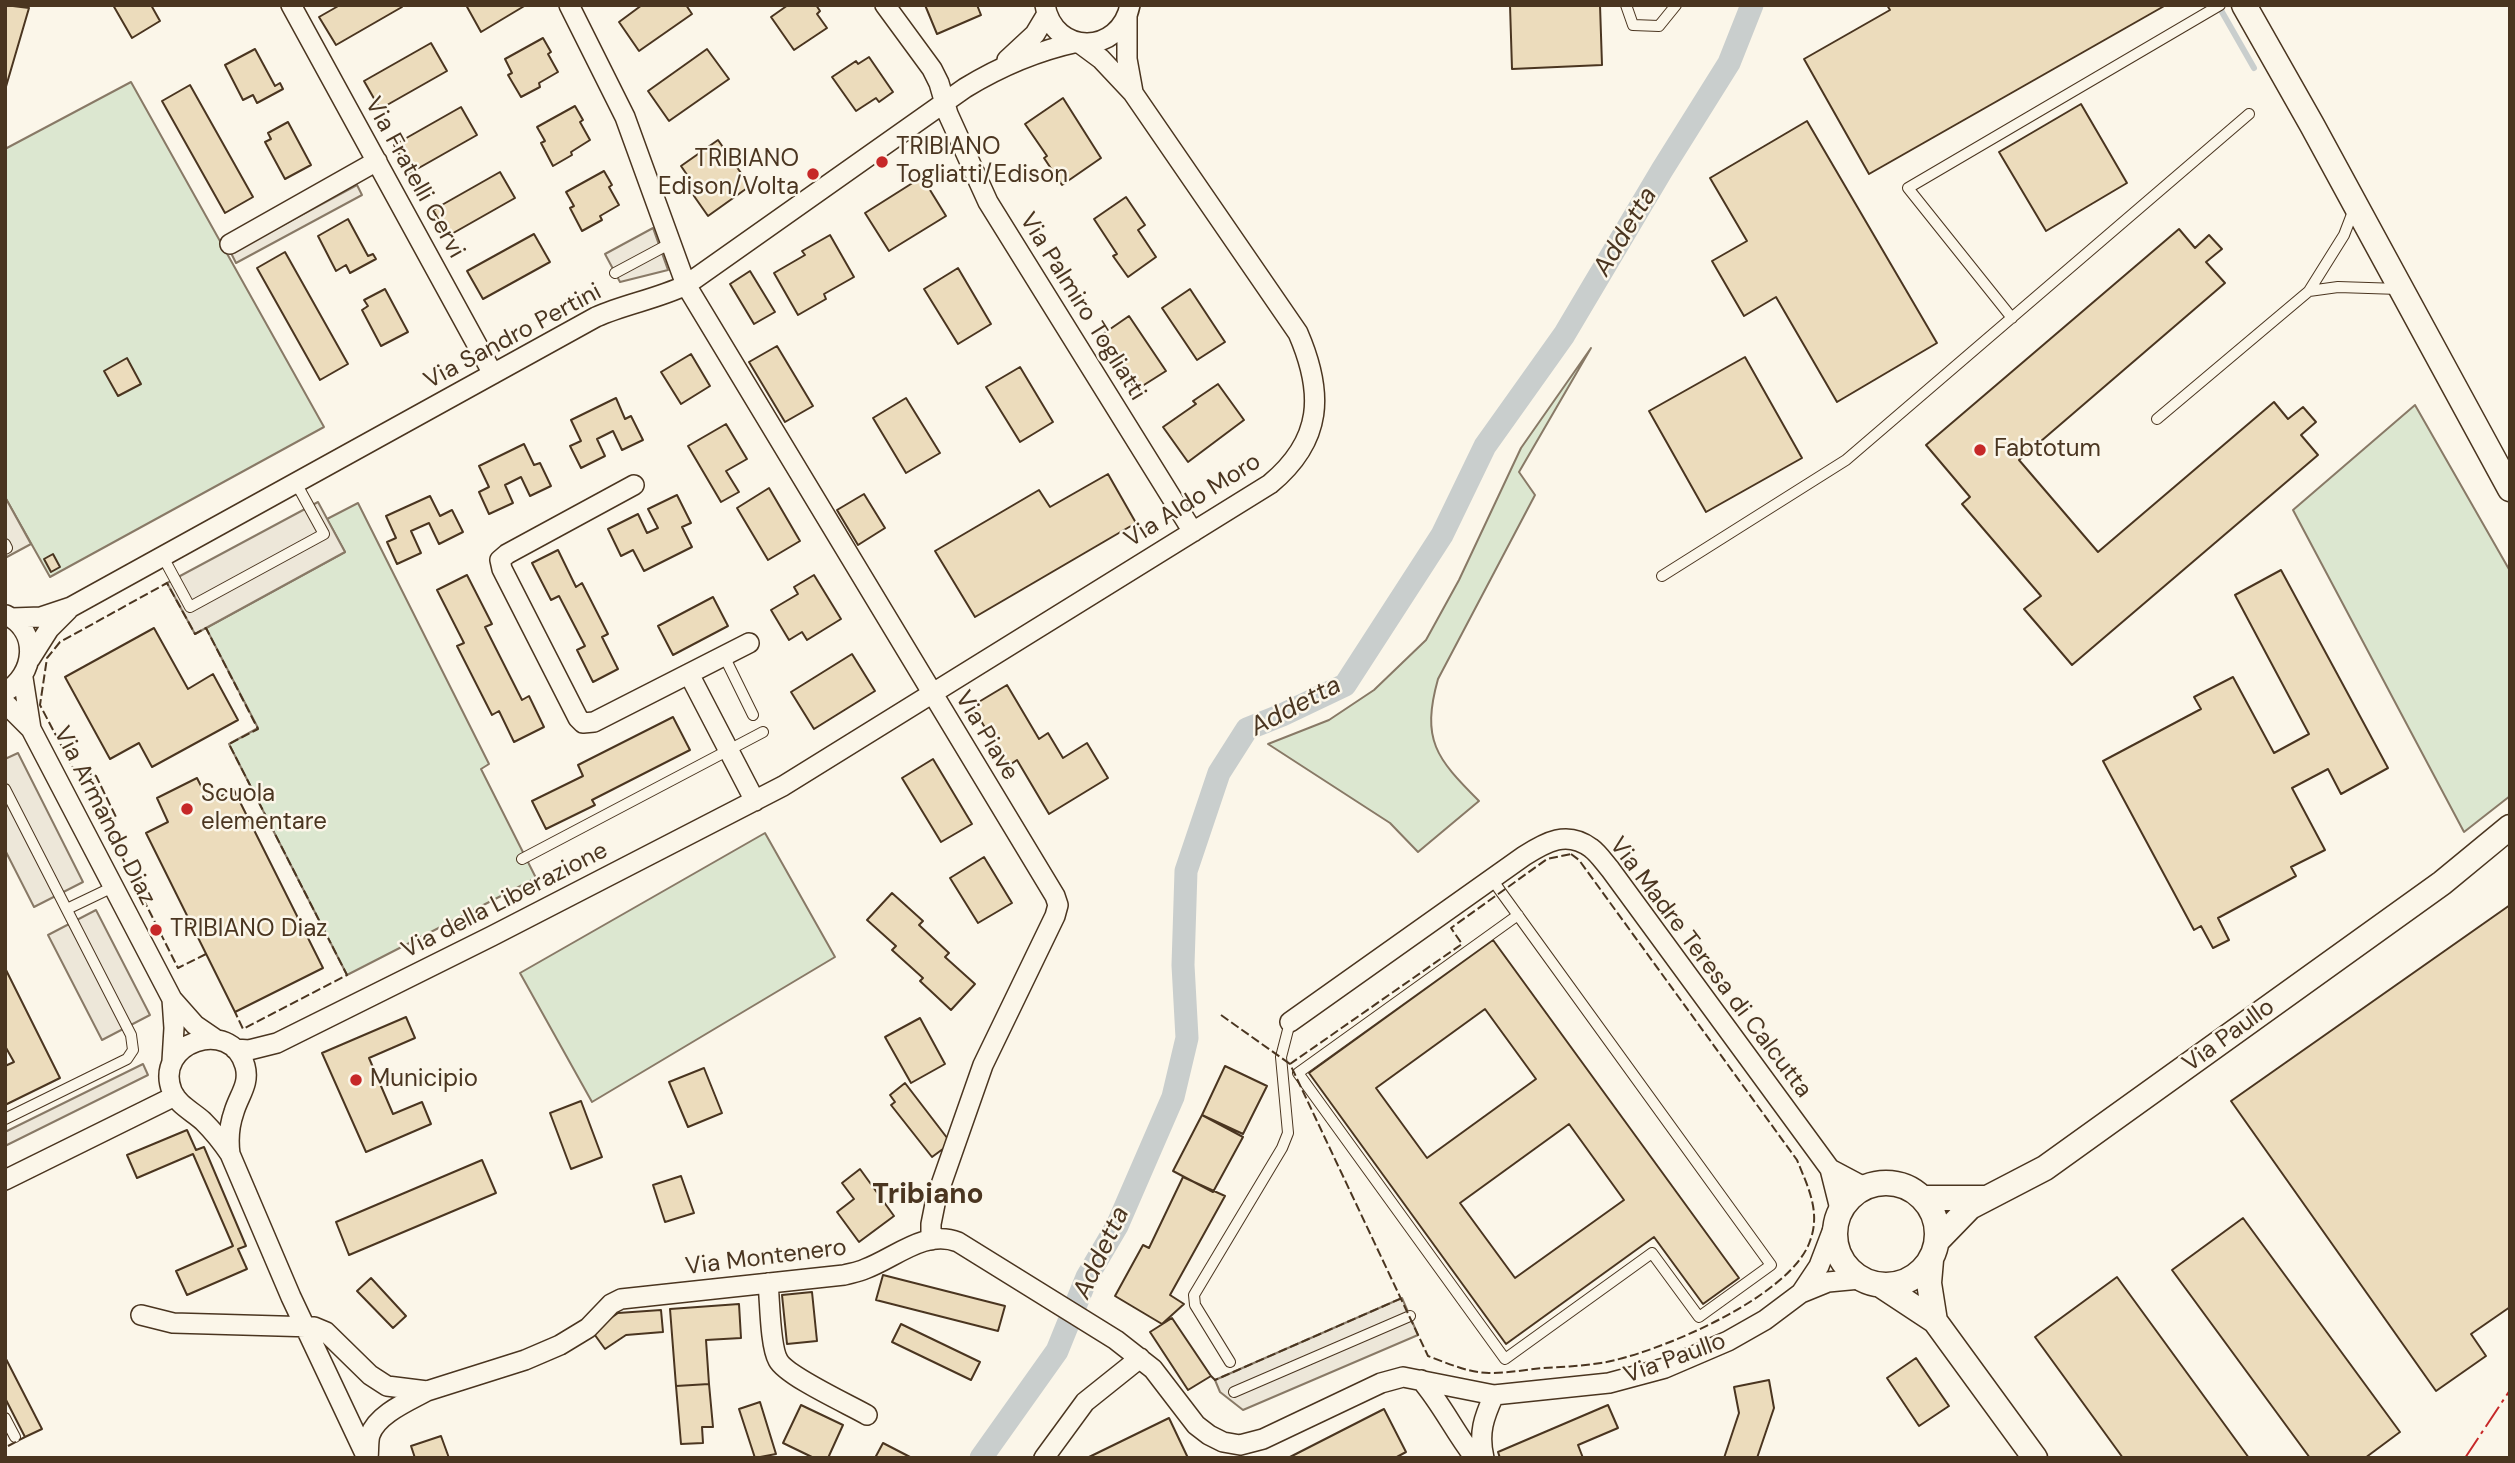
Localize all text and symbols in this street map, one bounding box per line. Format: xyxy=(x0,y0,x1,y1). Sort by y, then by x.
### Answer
street label: Via Fratelli Cervi xyxy=(358,93,470,263)
place label: TRIBIANO Togliatti/Edison xyxy=(896,134,1068,190)
place label: TRIBIANO Edison/Volta xyxy=(658,146,799,202)
marker: TRIBIANO Togliatti/Edison xyxy=(874,154,890,170)
marker: TRIBIANO Edison/Volta xyxy=(805,166,821,182)
water label: Addetta xyxy=(1587,182,1665,282)
street label: Via Palmiro Togliatti xyxy=(1013,208,1151,406)
street label: Via Sandro Pertini xyxy=(419,278,607,396)
place label: Fabtotum xyxy=(1994,436,2101,464)
marker: Fabtotum xyxy=(1972,442,1988,458)
street label: Via Aldo Moro xyxy=(1120,448,1266,554)
water label: Addetta xyxy=(1245,670,1347,744)
street label: Via Piave xyxy=(948,686,1024,786)
street label: Via Armando Diaz xyxy=(47,722,161,910)
place label: Scuola elementare xyxy=(201,781,327,837)
marker: Scuola elementare xyxy=(179,801,195,817)
street label: Via Madre Teresa di Calcutta xyxy=(1603,832,1817,1104)
street label: Via della Liberazione xyxy=(397,837,613,965)
place label: TRIBIANO Diaz xyxy=(170,916,327,944)
marker: TRIBIANO Diaz xyxy=(148,922,164,938)
street label: Via Paullo xyxy=(2178,993,2280,1079)
place label: Municipio xyxy=(370,1066,478,1094)
marker: Municipio xyxy=(348,1072,364,1088)
district label: Tribiano xyxy=(872,1179,984,1213)
water label: Addetta xyxy=(1067,1202,1137,1304)
street label: Via Montenero xyxy=(684,1234,848,1282)
street label: Via Paullo xyxy=(1620,1327,1730,1391)

